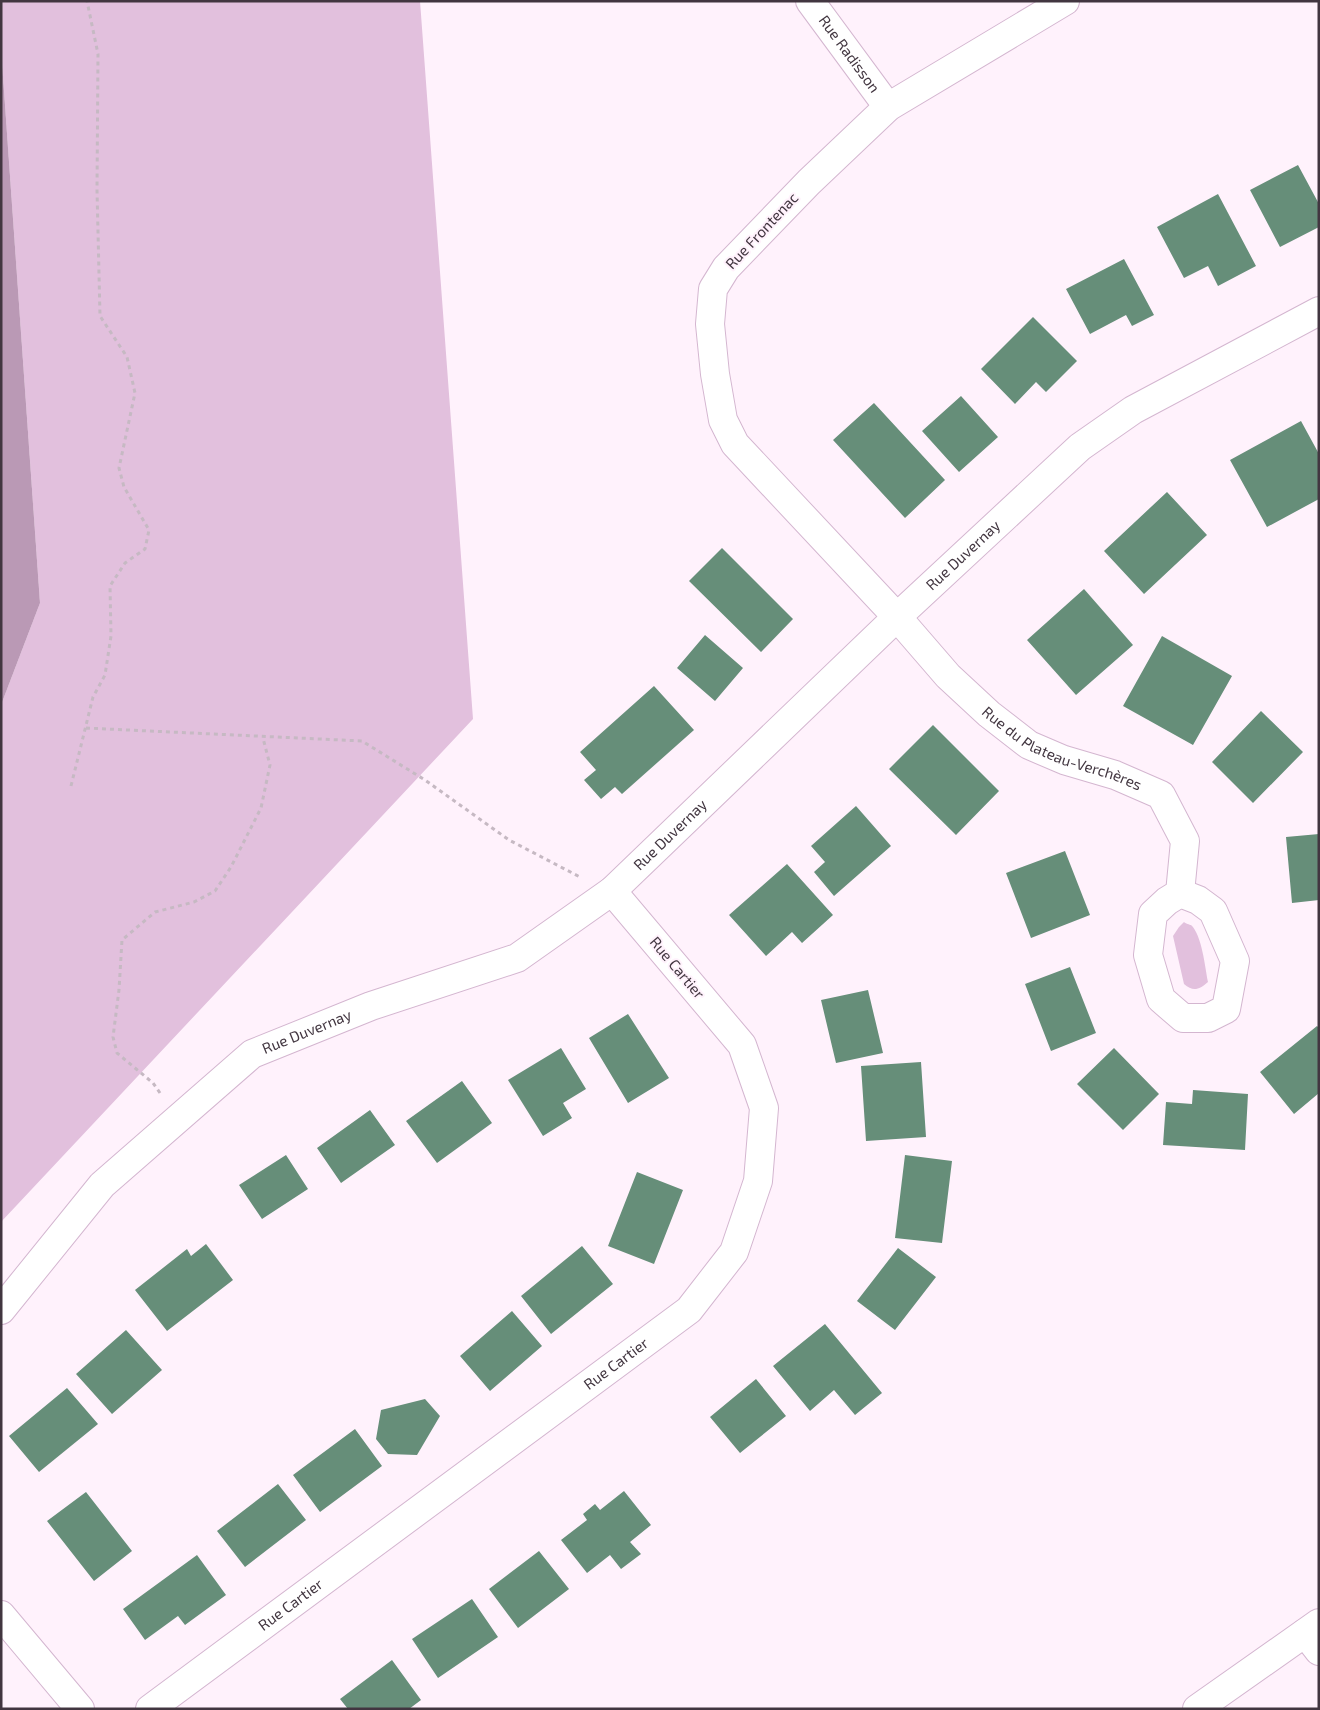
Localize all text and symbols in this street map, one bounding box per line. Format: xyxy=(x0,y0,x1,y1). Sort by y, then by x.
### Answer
street label: Rue Radisson xyxy=(816,11,884,96)
street label: Rue Frontenac xyxy=(721,188,801,272)
street label: Rue Duvernay xyxy=(922,516,1004,593)
street label: Rue du Plateau-Verchères xyxy=(979,702,1145,794)
street label: Rue Duvernay xyxy=(629,795,710,874)
street label: Rue Cartier xyxy=(647,933,709,1002)
street label: Rue Duvernay xyxy=(259,1005,354,1057)
street label: Rue Cartier xyxy=(580,1333,651,1393)
street label: Rue Cartier xyxy=(254,1574,326,1634)

